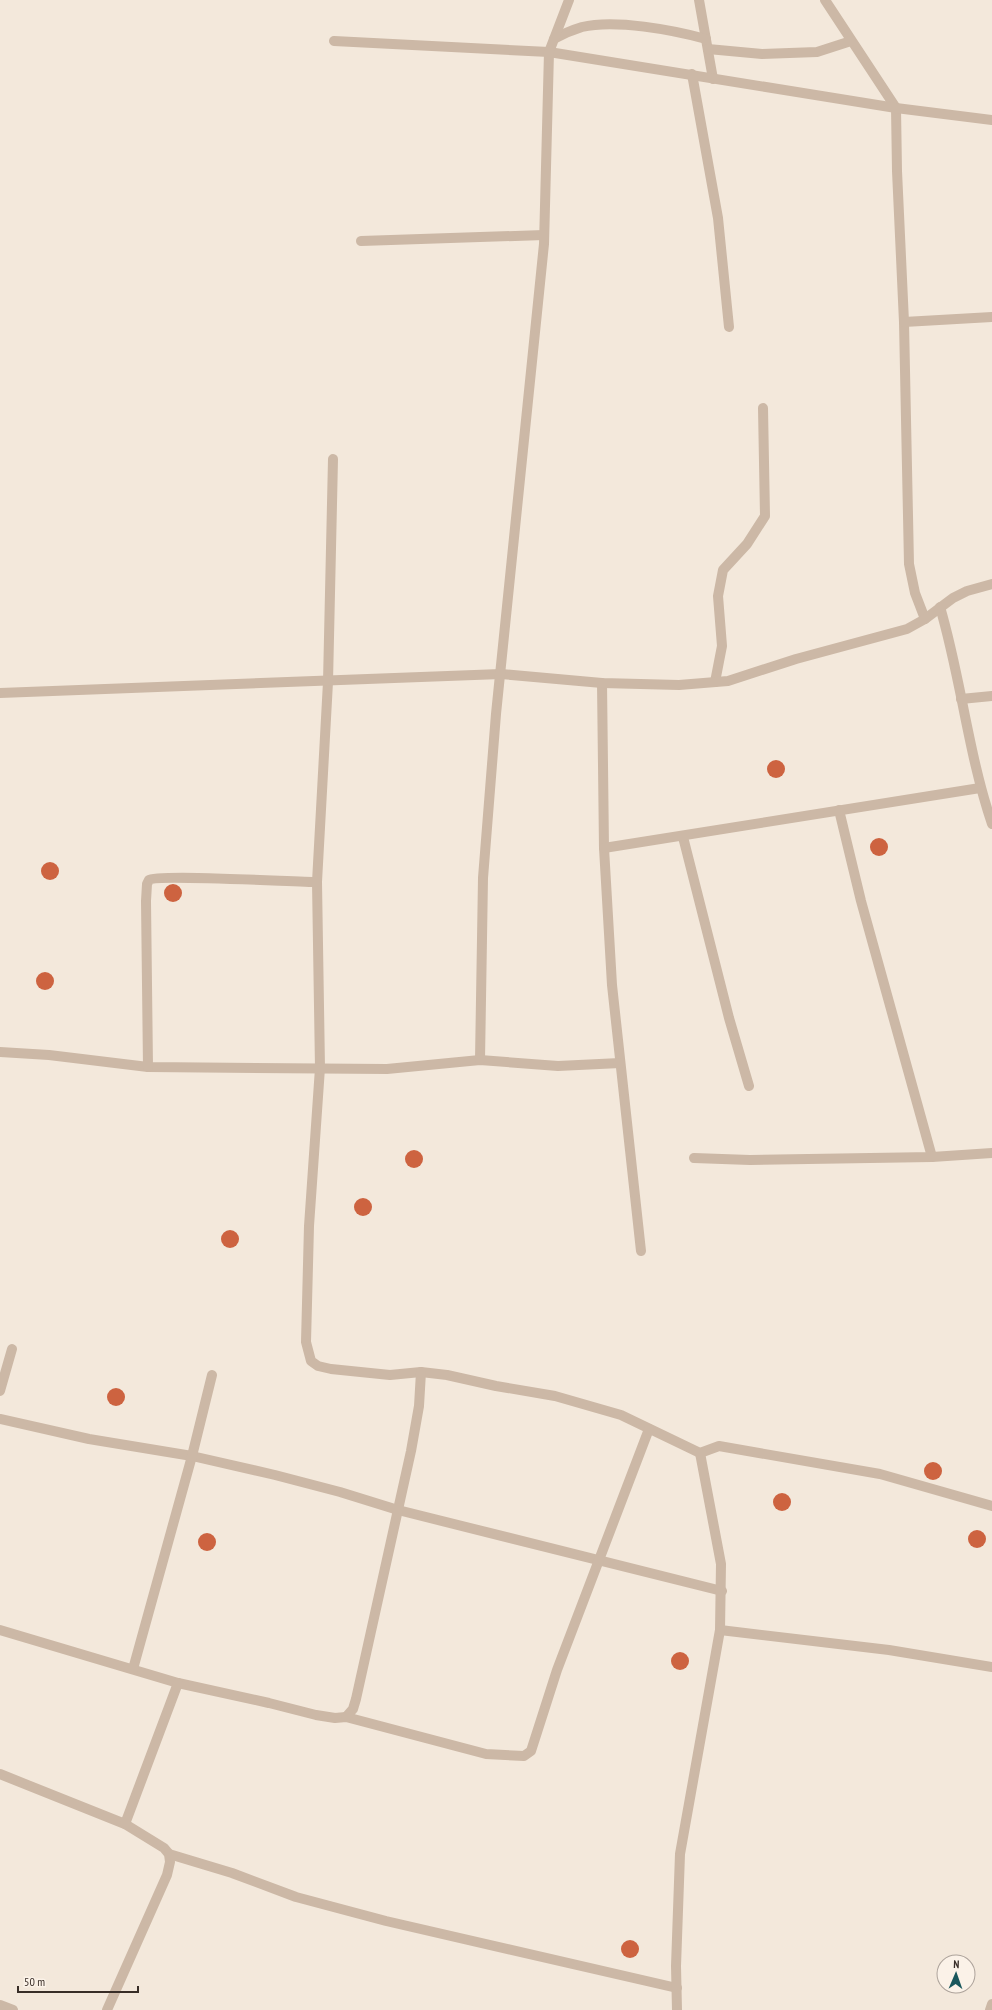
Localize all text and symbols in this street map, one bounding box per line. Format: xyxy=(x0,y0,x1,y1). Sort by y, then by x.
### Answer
north arrow xyxy=(936,1954,976,1994)
text: N xyxy=(953,1957,960,1971)
scale bar xyxy=(18,1968,138,1994)
text: 50 m xyxy=(24,1974,45,1989)

